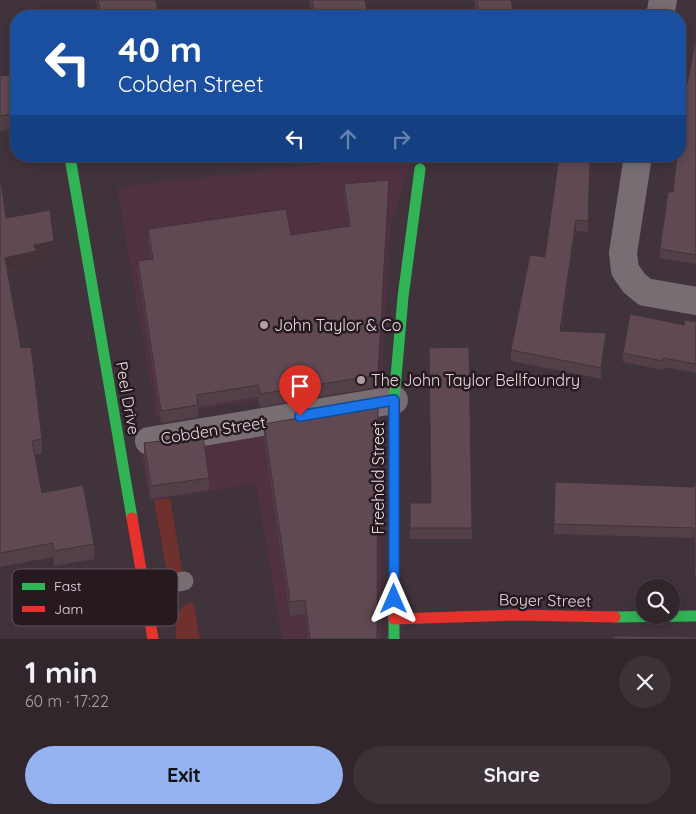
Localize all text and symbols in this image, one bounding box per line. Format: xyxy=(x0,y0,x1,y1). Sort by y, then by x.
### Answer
text: 40 m xyxy=(118,27,202,71)
icon: left xyxy=(35,30,100,95)
text: Cobden Street xyxy=(118,70,264,98)
icon: left xyxy=(281,125,309,153)
icon: ahead xyxy=(334,125,362,153)
icon: right xyxy=(387,125,415,153)
place label: John Taylor & Co xyxy=(274,315,401,335)
marker: John Taylor & Co xyxy=(258,319,270,331)
street label: Peel Drive xyxy=(112,360,144,436)
pin xyxy=(279,365,321,416)
place label: The John Taylor Bellfoundry xyxy=(371,370,580,390)
icon: arrive xyxy=(286,372,314,400)
marker: The John Taylor Bellfoundry xyxy=(355,374,367,386)
street label: Cobden Street xyxy=(159,412,267,448)
street label: Freehold Street xyxy=(368,422,388,534)
legend xyxy=(12,569,178,626)
position arrow xyxy=(367,572,419,624)
text: Fast xyxy=(54,577,82,595)
map controls xyxy=(635,579,680,624)
button: search xyxy=(635,579,680,624)
street label: Boyer Street xyxy=(499,589,591,611)
text: Jam xyxy=(54,600,83,618)
text: 1 min xyxy=(25,653,98,691)
button: close xyxy=(619,656,671,708)
text: 60 m · 17:22 xyxy=(25,691,109,711)
button: Exit xyxy=(25,746,343,804)
button: Share xyxy=(353,746,671,804)

